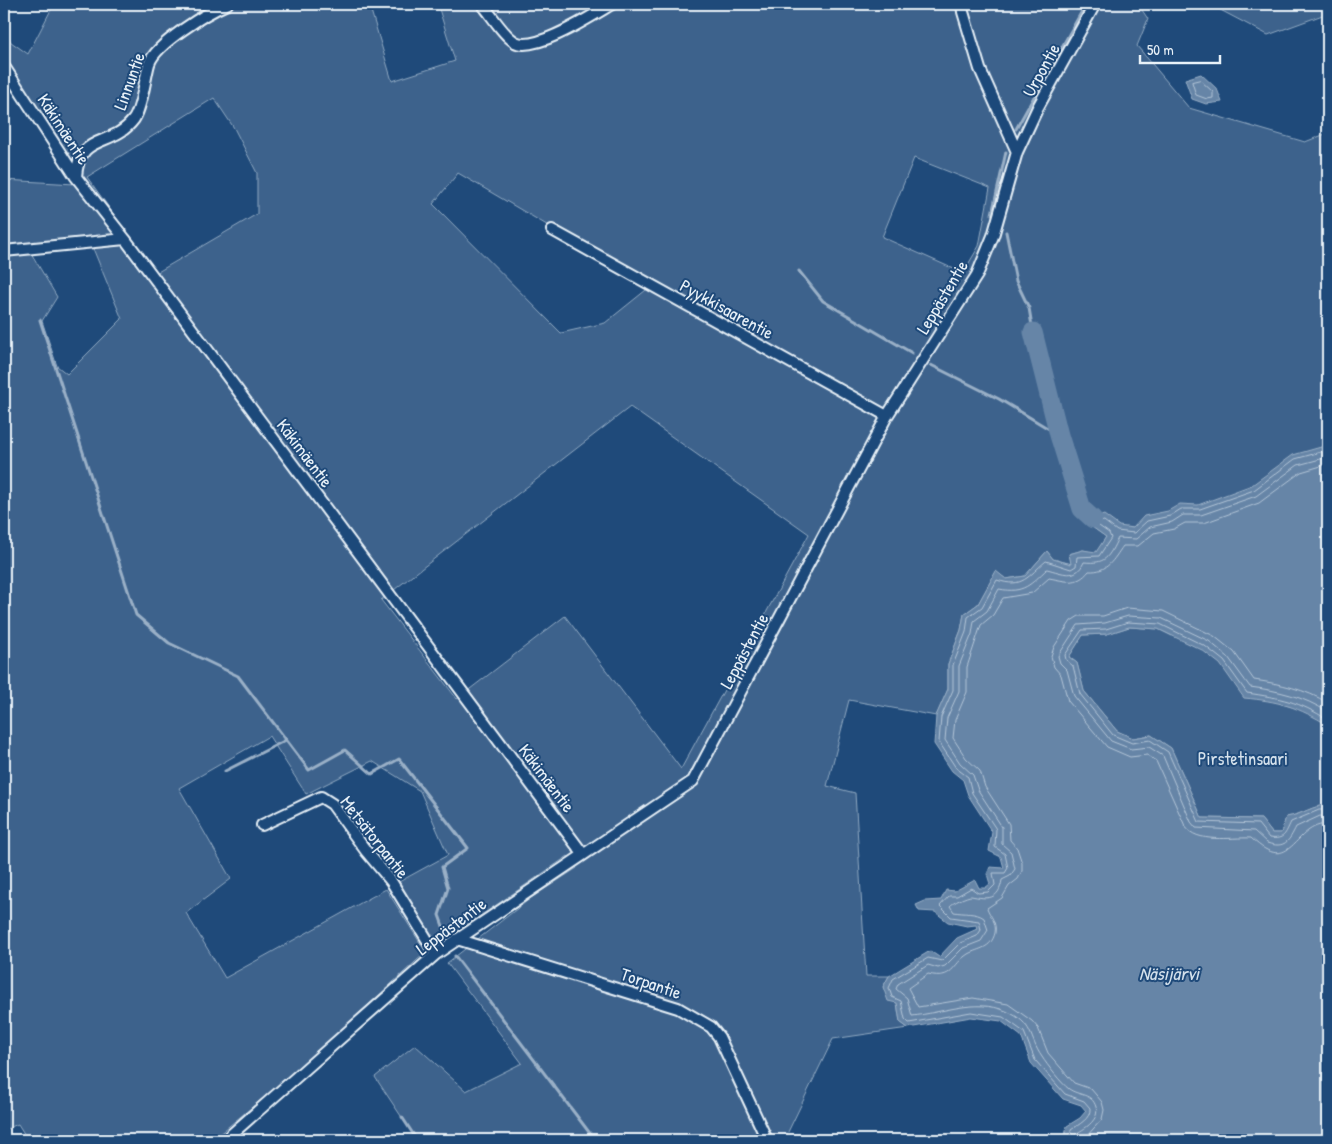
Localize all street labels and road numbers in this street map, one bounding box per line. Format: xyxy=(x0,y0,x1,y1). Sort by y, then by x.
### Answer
street label: Urpontie xyxy=(1016,39,1066,101)
street label: Linnuntie xyxy=(107,49,151,113)
street label: Käkimäentie xyxy=(32,89,96,169)
street label: Leppästentie xyxy=(910,255,974,339)
street label: Pyykkisaarentie xyxy=(676,273,778,345)
street label: Käkimäentie xyxy=(271,414,339,492)
street label: Leppästentie xyxy=(714,609,774,693)
street label: Käkimäentie xyxy=(513,739,581,817)
street label: Metsätorpantie xyxy=(335,790,415,884)
street label: Leppästentie xyxy=(411,891,491,961)
street label: Torpantie xyxy=(617,961,685,1005)

